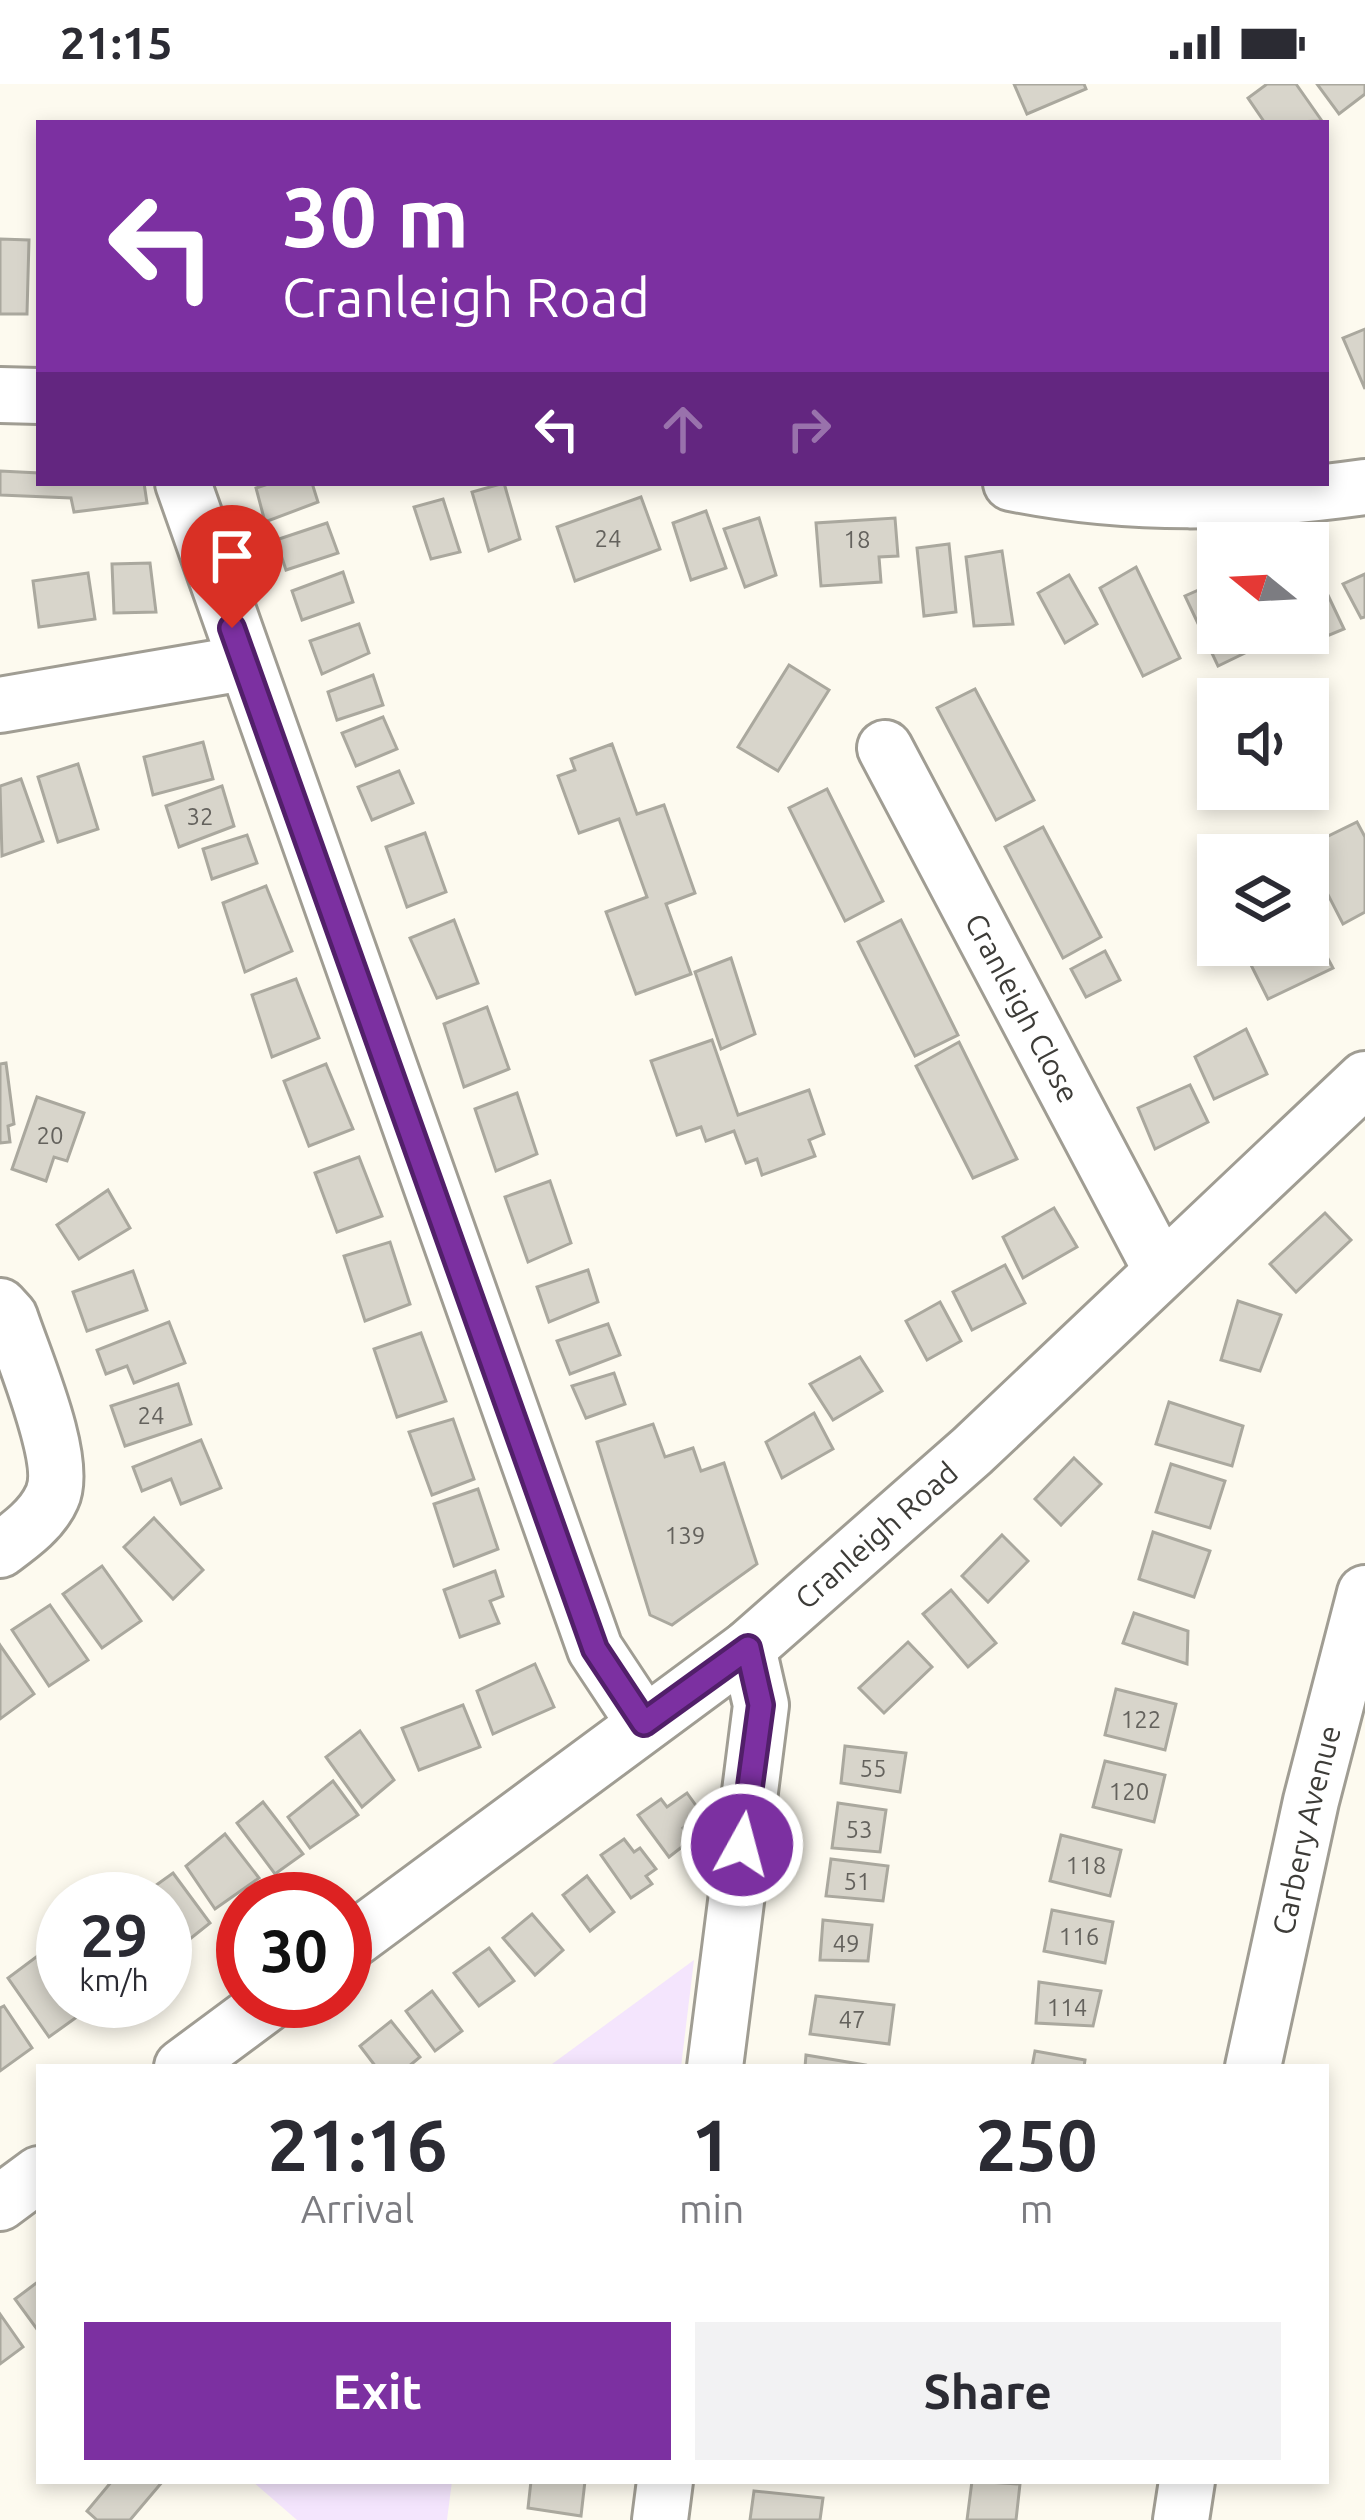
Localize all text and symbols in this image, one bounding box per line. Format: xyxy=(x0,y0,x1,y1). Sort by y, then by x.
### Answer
text: 21:15 xyxy=(60,17,173,68)
icon: left xyxy=(84,168,240,324)
text: 30 m xyxy=(282,169,469,263)
text: Cranleigh Road xyxy=(282,267,650,327)
icon: left xyxy=(524,396,590,462)
icon: ahead xyxy=(650,396,716,462)
icon: right xyxy=(776,396,842,462)
pin xyxy=(181,505,283,628)
north arrow xyxy=(1197,522,1329,654)
map controls xyxy=(1197,522,1329,966)
icon: arrive xyxy=(199,523,265,589)
house number: 24 xyxy=(594,525,622,552)
house number: 18 xyxy=(843,526,871,553)
button: sound xyxy=(1197,678,1329,810)
house number: 32 xyxy=(186,803,214,830)
button: layers xyxy=(1197,834,1329,966)
street label: Cranleigh Close xyxy=(959,908,1086,1108)
house number: 20 xyxy=(36,1122,64,1149)
house number: 24 xyxy=(137,1402,165,1429)
street label: Cranleigh Road xyxy=(788,1455,964,1615)
house number: 139 xyxy=(665,1522,705,1549)
house number: 122 xyxy=(1121,1706,1161,1733)
street label: Carbery Avenue xyxy=(1265,1722,1347,1938)
house number: 55 xyxy=(859,1755,887,1782)
house number: 120 xyxy=(1109,1778,1149,1805)
position arrow xyxy=(679,1782,805,1908)
house number: 53 xyxy=(845,1816,873,1843)
house number: 118 xyxy=(1066,1852,1106,1879)
house number: 51 xyxy=(843,1868,871,1895)
speed limit sign: 30 xyxy=(216,1872,372,2028)
text: 29 xyxy=(80,1901,148,1968)
house number: 116 xyxy=(1059,1923,1099,1950)
house number: 49 xyxy=(832,1930,860,1957)
text: km/h xyxy=(79,1963,149,1997)
house number: 114 xyxy=(1047,1994,1087,2021)
house number: 47 xyxy=(838,2006,866,2033)
text: 21:16 xyxy=(267,2104,448,2185)
text: 1 xyxy=(691,2104,732,2185)
text: 250 xyxy=(976,2104,1098,2185)
text: Arrival xyxy=(301,2187,414,2230)
text: min xyxy=(679,2187,744,2230)
text: m xyxy=(1020,2187,1053,2230)
button: Exit xyxy=(84,2322,671,2460)
button: Share xyxy=(695,2322,1281,2460)

